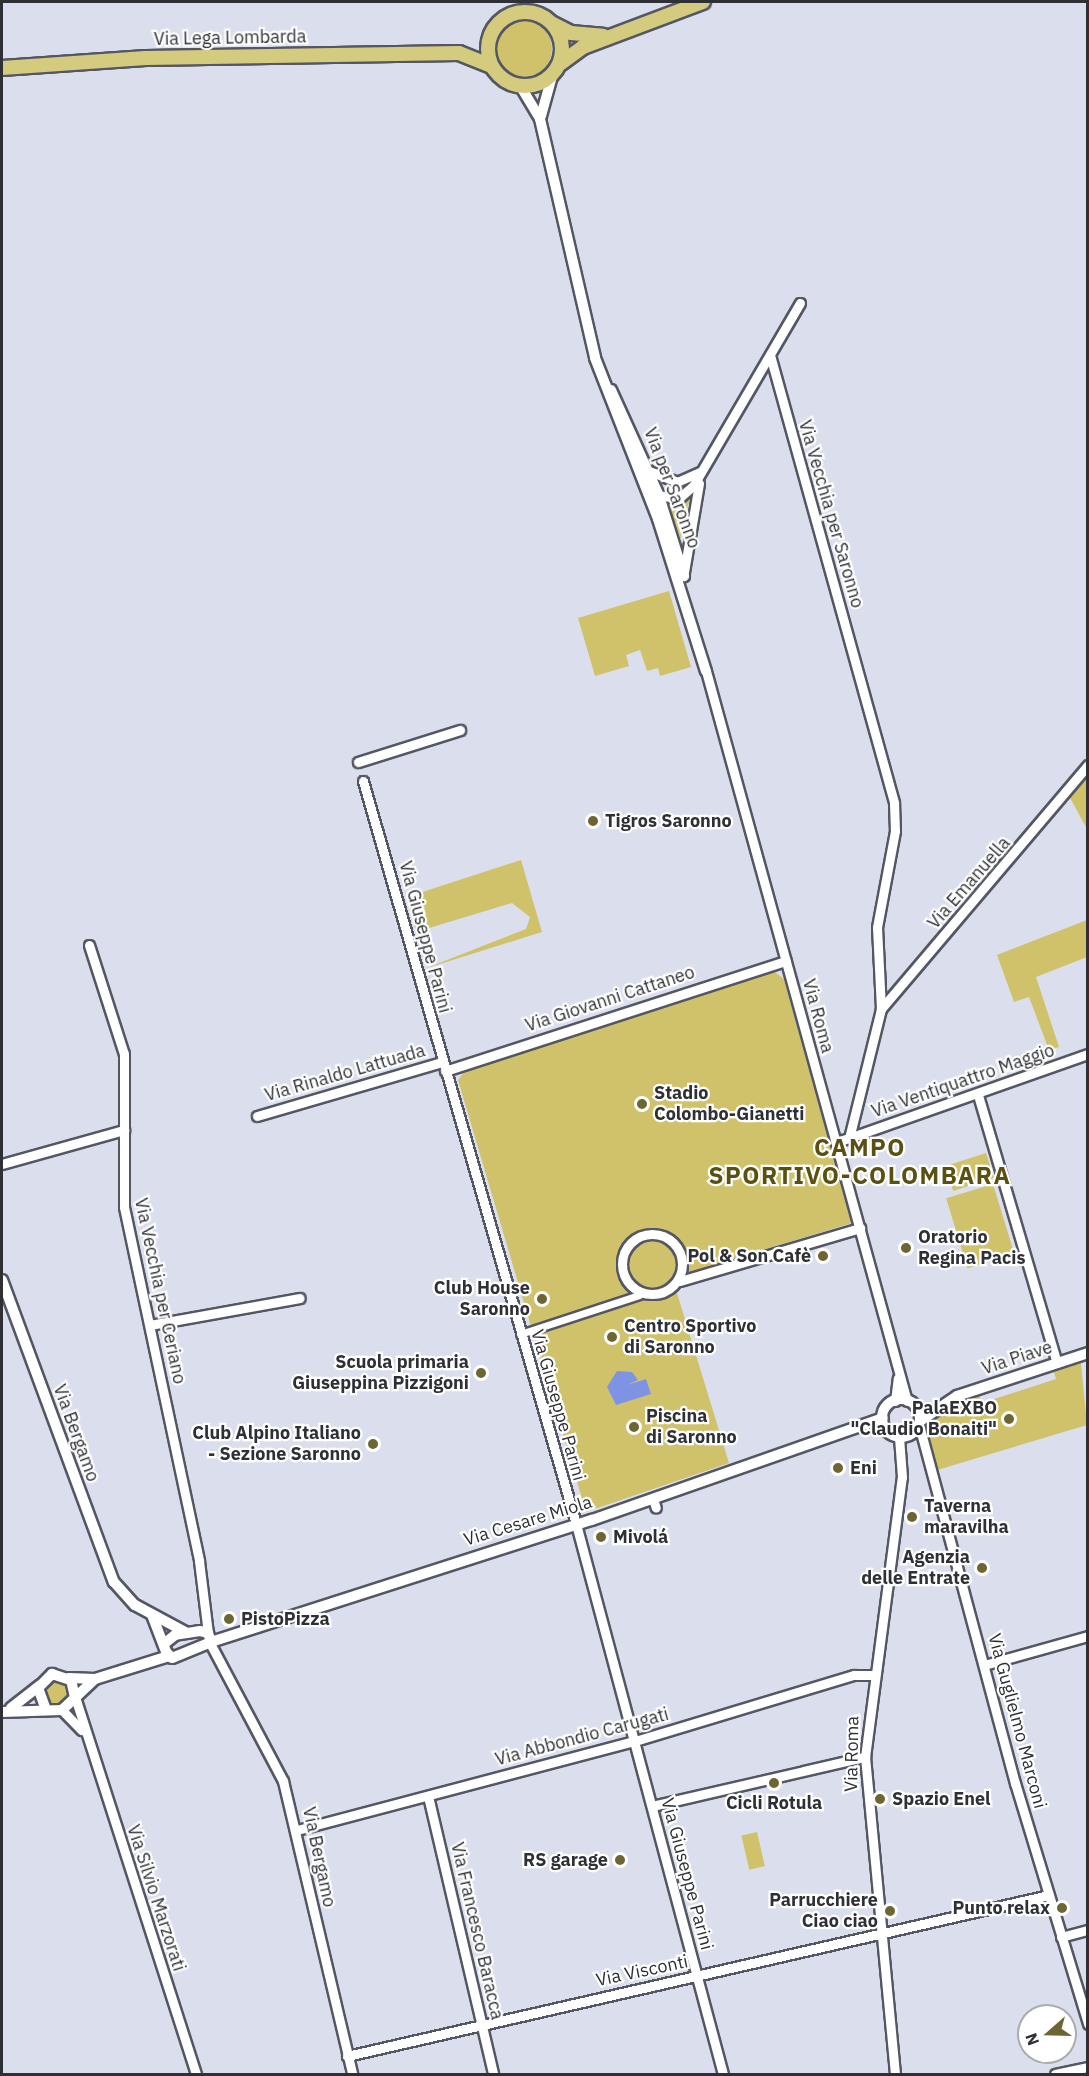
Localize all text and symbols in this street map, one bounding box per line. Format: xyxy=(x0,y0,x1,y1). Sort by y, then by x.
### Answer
street label: Via Lega Lombarda xyxy=(154,26,306,50)
street label: Via Vecchia per Saronno xyxy=(794,418,868,610)
street label: Via per Saronno xyxy=(639,425,705,551)
place label: Tigros Saronno xyxy=(605,810,732,832)
marker: Tigros Saronno xyxy=(586,814,600,828)
street label: Via Emanuella xyxy=(923,833,1015,933)
street label: Via Giuseppe Parini xyxy=(394,859,456,1015)
street label: Via Giovanni Cattaneo xyxy=(523,961,697,1037)
street label: Via Roma xyxy=(798,977,838,1055)
street label: Via Rinaldo Lattuada xyxy=(262,1040,428,1106)
street label: Via Ventiquattro Maggio xyxy=(869,1040,1057,1122)
place label: Stadio Colombo-Gianetti xyxy=(654,1083,804,1126)
marker: Stadio Colombo-Gianetti xyxy=(635,1097,649,1111)
district label: CAMPO SPORTIVO-COLOMBARA xyxy=(709,1134,1011,1190)
street label: Via Vecchia per Ceriano xyxy=(130,1196,190,1386)
place label: Oratorio Regina Pacis xyxy=(918,1227,1026,1270)
marker: Oratorio Regina Pacis xyxy=(899,1241,913,1255)
place label: Pol & Son Cafè xyxy=(688,1245,811,1267)
marker: Pol & Son Cafè xyxy=(816,1249,830,1263)
place label: Club House Saronno xyxy=(434,1278,530,1320)
marker: Club House Saronno xyxy=(535,1292,549,1306)
place label: Centro Sportivo di Saronno xyxy=(624,1316,756,1358)
street label: Via Giuseppe Parini xyxy=(526,1327,590,1483)
marker: Centro Sportivo di Saronno xyxy=(605,1330,619,1344)
street label: Via Piave xyxy=(979,1336,1055,1380)
place label: Scuola primaria Giuseppina Pizzigoni xyxy=(292,1352,469,1394)
marker: Scuola primaria Giuseppina Pizzigoni xyxy=(474,1366,488,1380)
street label: Via Bergamo xyxy=(48,1381,104,1485)
place label: PalaEXBO "Claudio Bonaiti" xyxy=(850,1398,997,1440)
place label: Piscina di Saronno xyxy=(646,1406,737,1448)
marker: PalaEXBO "Claudio Bonaiti" xyxy=(1002,1412,1016,1426)
marker: Piscina di Saronno xyxy=(627,1420,641,1434)
place label: Club Alpino Italiano - Sezione Saronno xyxy=(192,1423,361,1466)
marker: Club Alpino Italiano - Sezione Saronno xyxy=(366,1437,380,1451)
place label: Eni xyxy=(850,1457,877,1479)
marker: Eni xyxy=(831,1461,845,1475)
street label: Via Cesare Miola xyxy=(461,1491,595,1551)
place label: Taverna maravilha xyxy=(924,1496,1009,1538)
marker: Taverna maravilha xyxy=(905,1510,919,1524)
place label: Mivolá xyxy=(613,1526,668,1548)
marker: Mivolá xyxy=(594,1530,608,1544)
place label: Agenzia delle Entrate xyxy=(861,1547,970,1590)
marker: Agenzia delle Entrate xyxy=(975,1561,989,1575)
place label: PistoPizza xyxy=(241,1608,330,1630)
marker: PistoPizza xyxy=(222,1612,236,1626)
street label: Via Guglielmo Marconi xyxy=(983,1631,1051,1811)
street label: Via Abbondio Carugati xyxy=(493,1703,671,1771)
street label: Via Roma xyxy=(841,1716,863,1792)
marker: Cicli Rotula xyxy=(767,1776,781,1790)
place label: Spazio Enel xyxy=(892,1788,991,1810)
place label: Cicli Rotula xyxy=(726,1792,822,1814)
marker: Spazio Enel xyxy=(873,1792,887,1806)
street label: Via Giuseppe Parini xyxy=(656,1796,718,1952)
street label: Via Bergamo xyxy=(298,1805,340,1909)
street label: Via Silvio Marzorati xyxy=(122,1822,190,1974)
street label: Via Francesco Baracca xyxy=(446,1840,508,2022)
place label: RS garage xyxy=(523,1849,608,1871)
marker: RS garage xyxy=(613,1853,627,1867)
place label: Parrucchiere Ciao ciao xyxy=(769,1890,878,1932)
place label: Punto relax xyxy=(952,1897,1050,1919)
marker: Punto relax xyxy=(1055,1901,1069,1915)
marker: Parrucchiere Ciao ciao xyxy=(883,1904,897,1918)
street label: Via Visconti xyxy=(594,1951,690,1991)
north arrow xyxy=(1017,2004,1077,2064)
text: N xyxy=(1021,2031,1043,2048)

